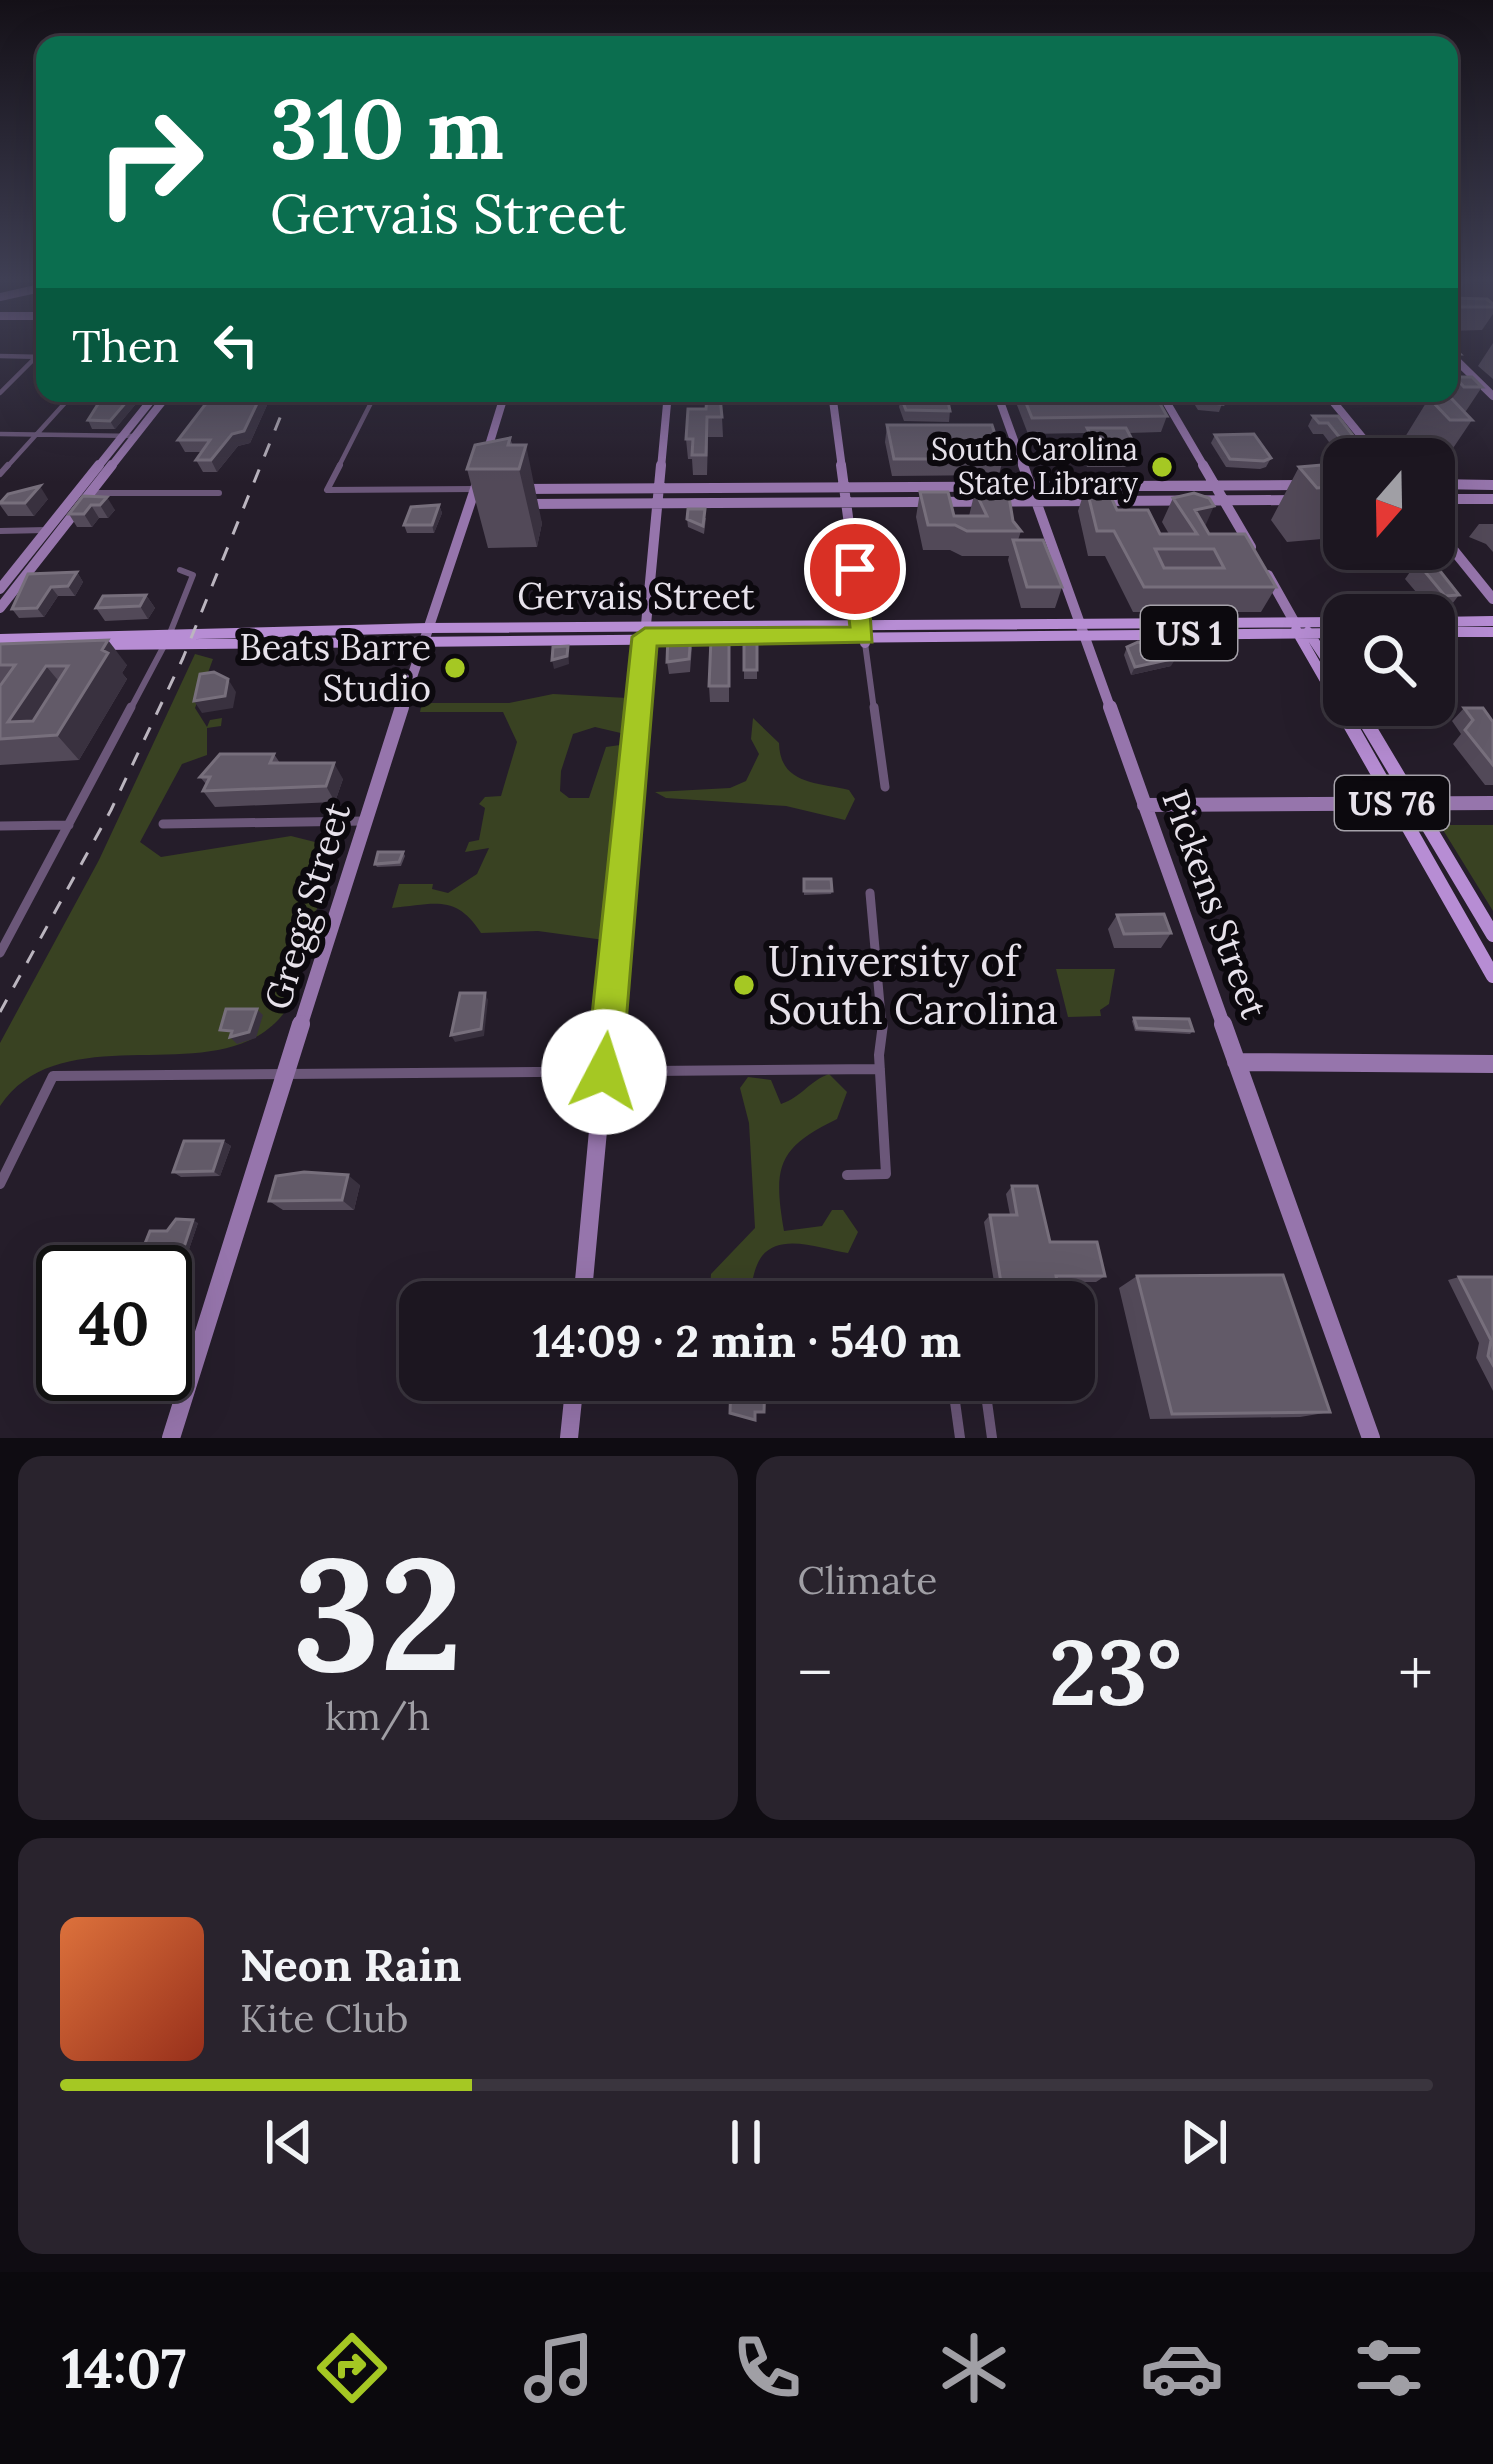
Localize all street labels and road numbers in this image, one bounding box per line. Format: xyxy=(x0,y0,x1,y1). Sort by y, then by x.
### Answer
street label: Gervais Street xyxy=(517,573,755,619)
road number: US 1 xyxy=(1141,606,1237,660)
road number: US 76 xyxy=(1335,776,1449,830)
street label: Pickens Street xyxy=(1152,783,1278,1025)
street label: Gregg Street xyxy=(254,797,360,1015)

